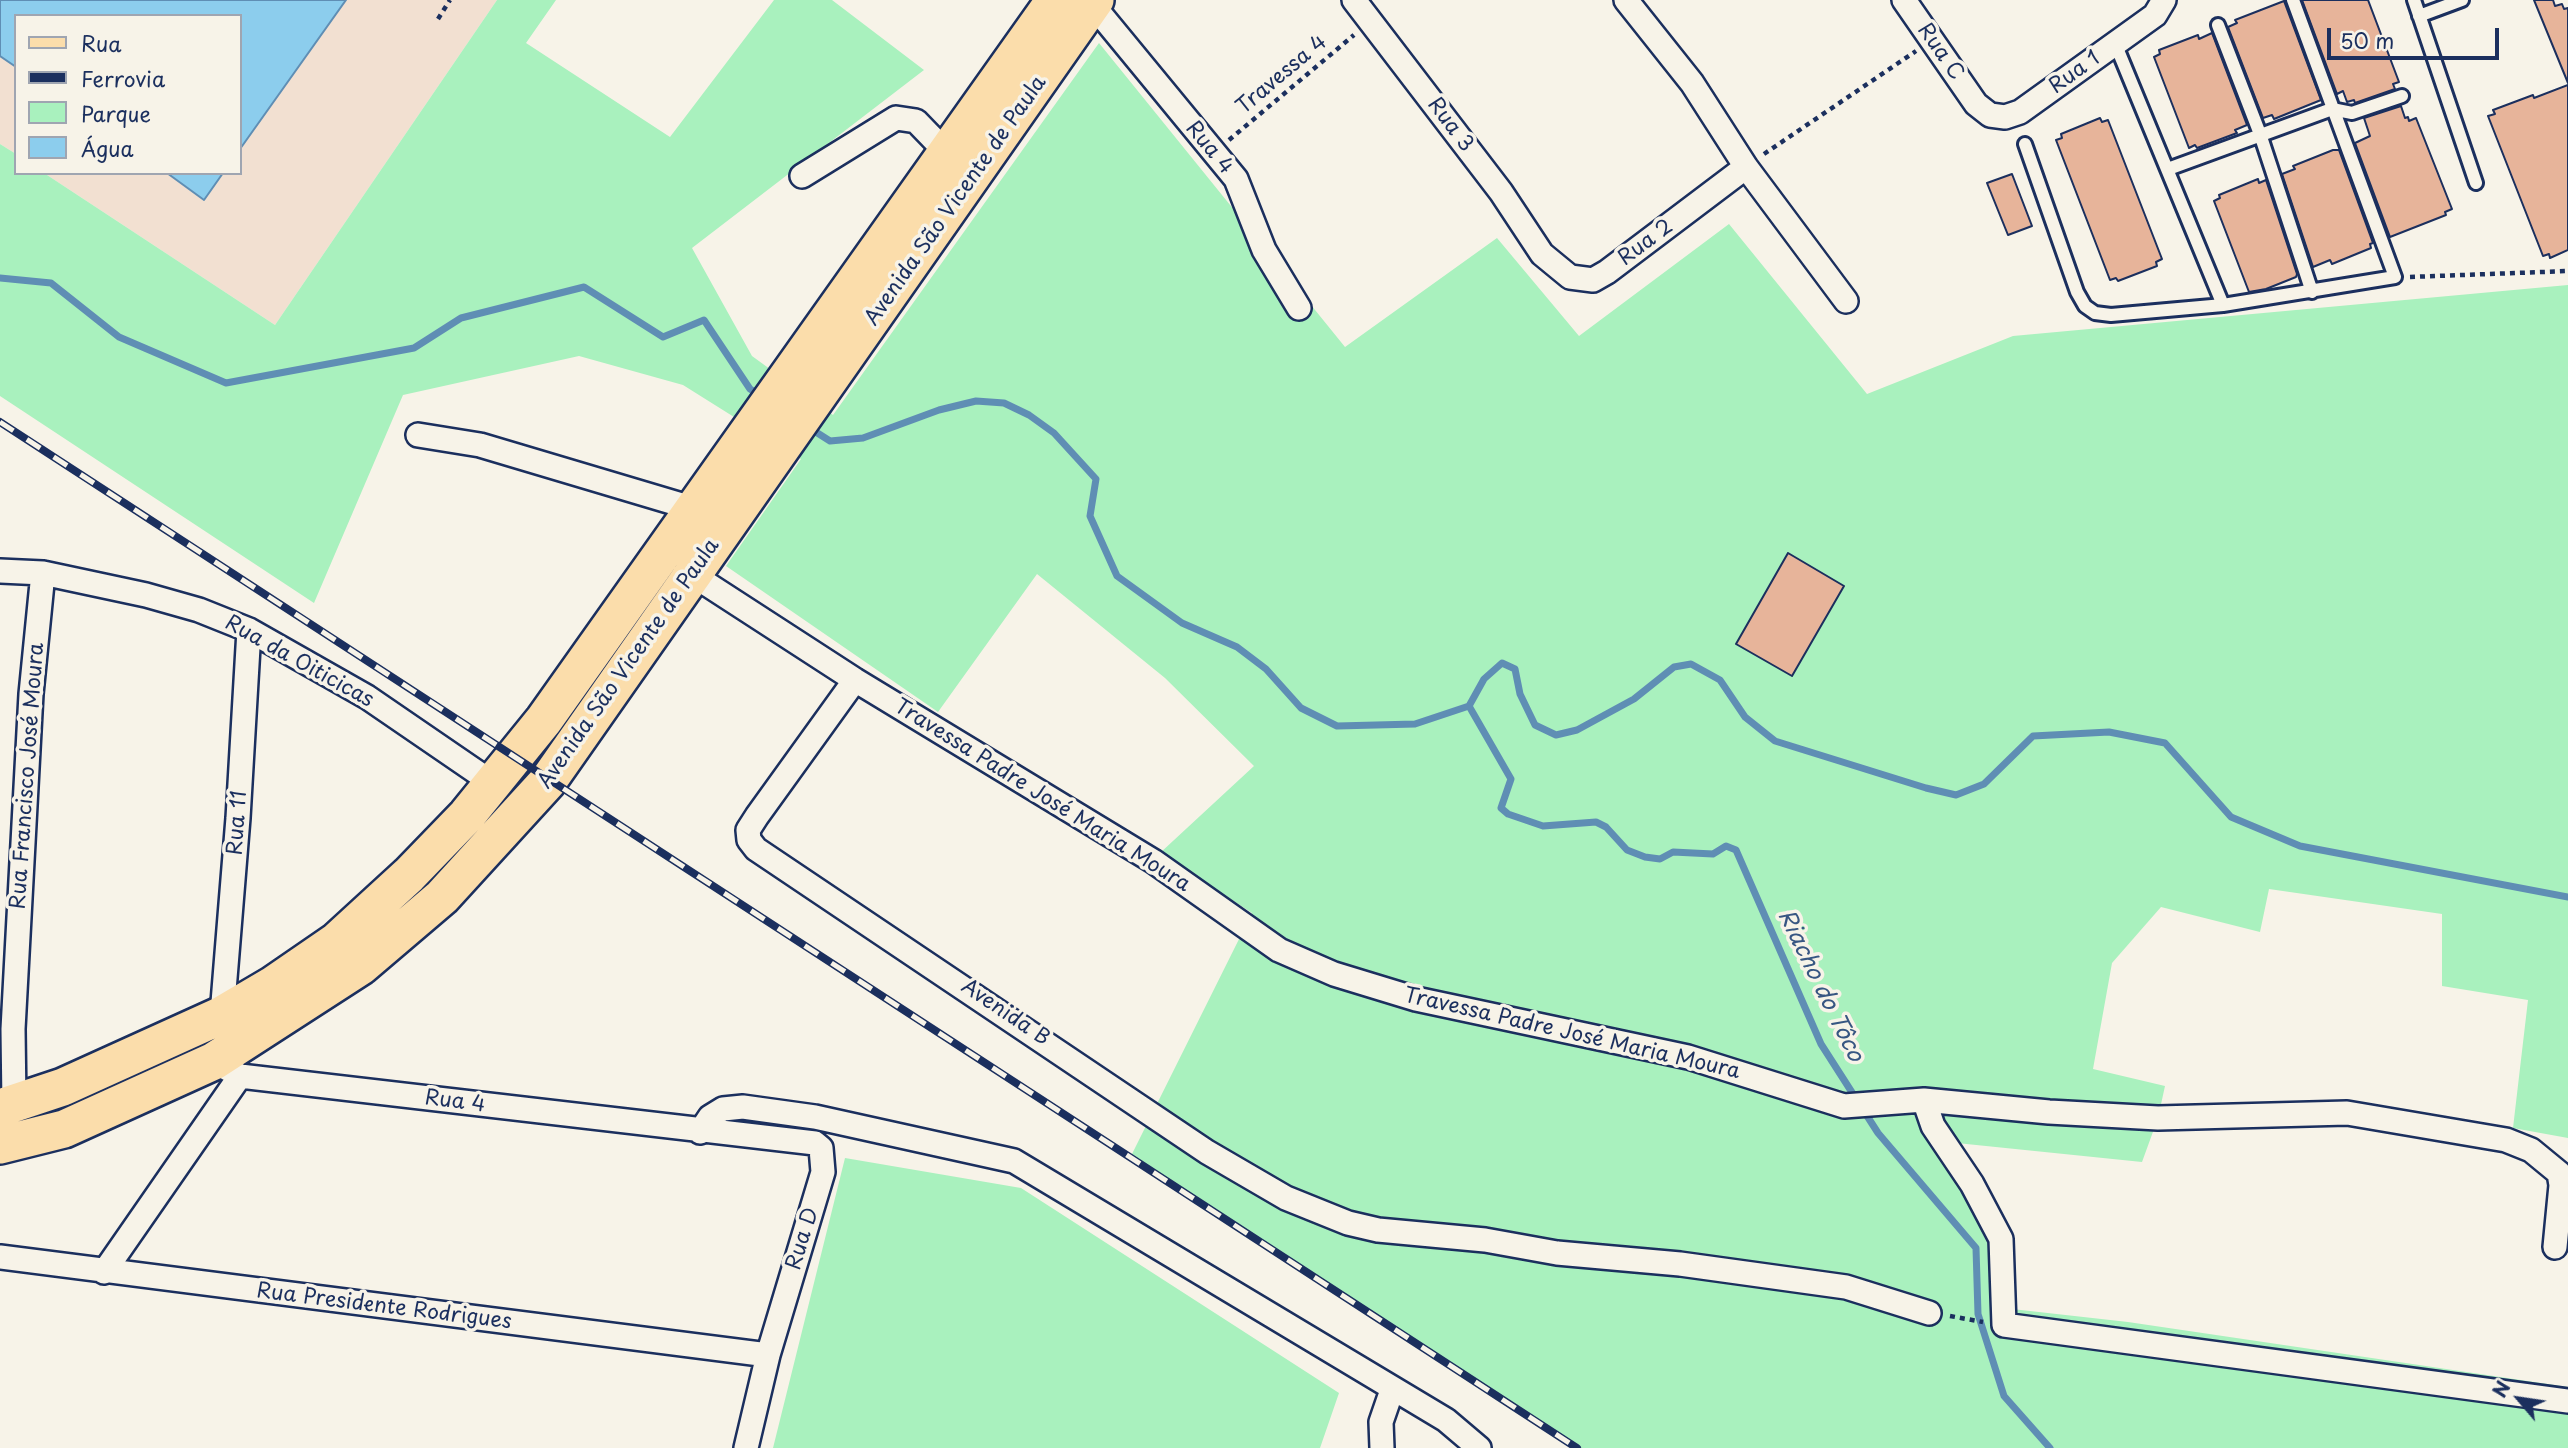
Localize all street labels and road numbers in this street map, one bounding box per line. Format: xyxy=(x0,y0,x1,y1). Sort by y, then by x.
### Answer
street label: Rua C xyxy=(1912,19,1968,85)
street label: Travessa 4 xyxy=(1232,30,1332,120)
street label: Rua 1 xyxy=(2045,46,2105,100)
street label: Avenida São Vicente de Paula xyxy=(860,71,1052,331)
street label: Rua 3 xyxy=(1422,93,1478,157)
street label: Rua 4 xyxy=(1180,117,1238,179)
street label: Rua 2 xyxy=(1614,214,1678,272)
street label: Avenida São Vicente de Paula xyxy=(533,534,725,794)
street label: Rua da Oiticicas xyxy=(220,611,378,713)
street label: Rua Francisco José Moura xyxy=(6,642,50,910)
street label: Travessa Padre José Maria Moura xyxy=(889,694,1195,898)
street label: Rua 11 xyxy=(223,790,253,856)
street label: Avenida B xyxy=(956,974,1054,1052)
street label: Travessa Padre José Maria Moura xyxy=(1401,983,1743,1085)
street label: Rua 4 xyxy=(423,1086,487,1118)
street label: Rua D xyxy=(782,1205,824,1273)
street label: Rua Presidente Rodrigues xyxy=(255,1279,513,1335)

